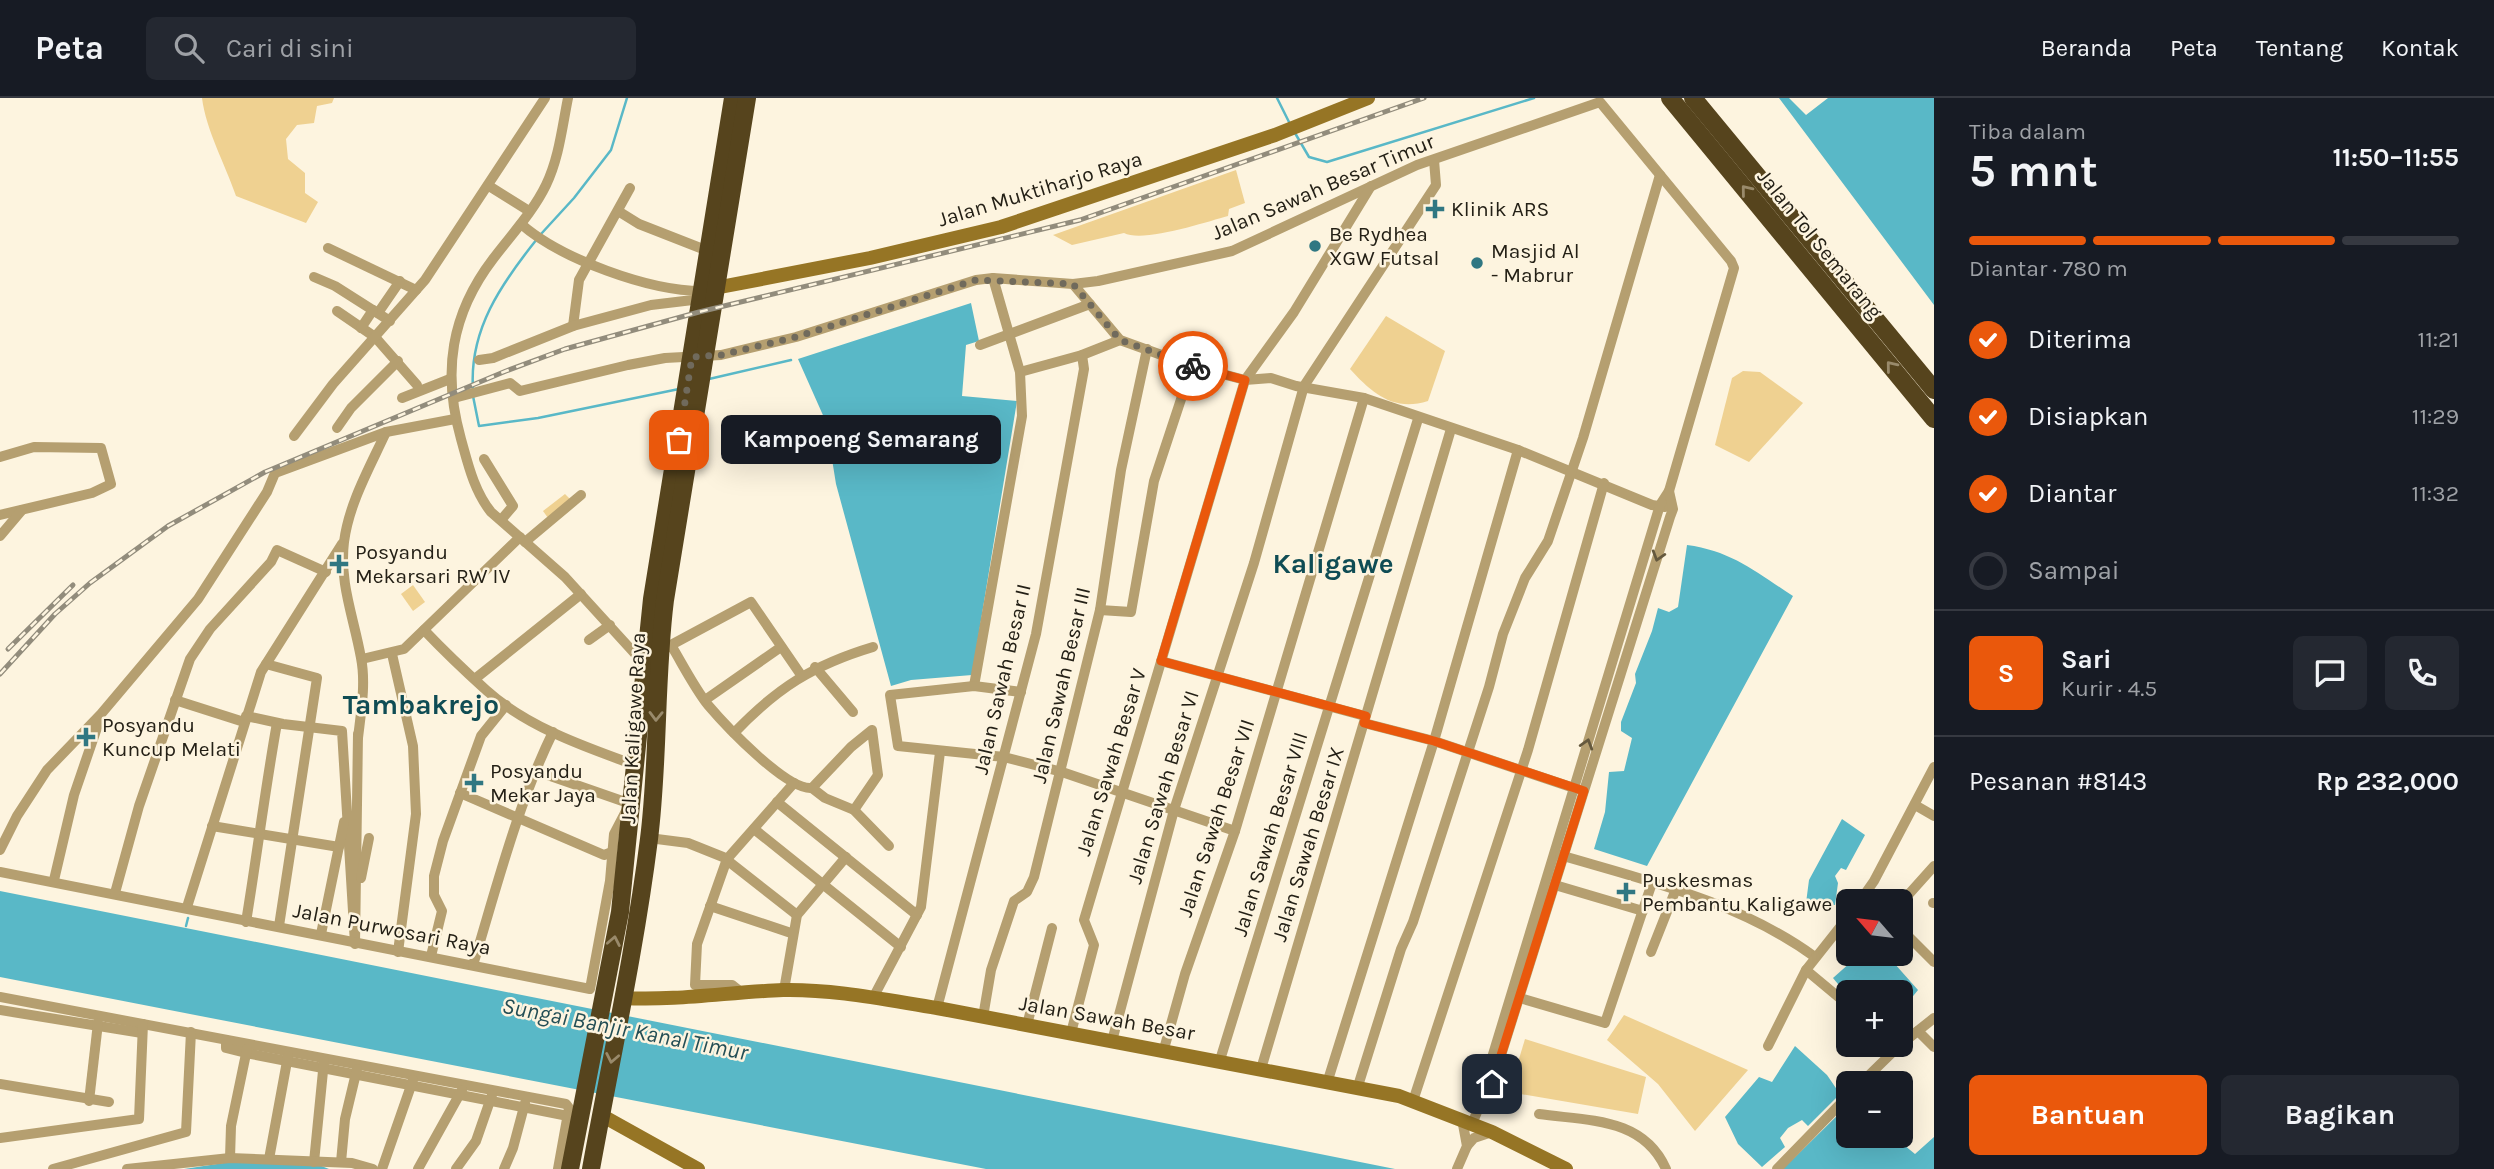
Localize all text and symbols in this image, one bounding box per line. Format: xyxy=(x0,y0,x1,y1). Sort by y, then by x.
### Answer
search box xyxy=(146,17,636,80)
text: Peta xyxy=(35,29,104,67)
icon: search xyxy=(170,29,208,67)
text: Cari di sini xyxy=(226,33,354,64)
text: Beranda xyxy=(2041,34,2132,62)
text: Peta xyxy=(2170,34,2218,62)
text: Tentang xyxy=(2256,34,2343,62)
text: Kontak xyxy=(2381,34,2459,62)
text: Tiba dalam xyxy=(1969,118,2086,145)
street label: Jalan Sawah Besar Timur xyxy=(1208,129,1438,245)
text: 11:50–11:55 xyxy=(2332,142,2459,173)
text: 5 mnt xyxy=(1969,144,2098,198)
street label: Jalan Muktiharjo Raya xyxy=(935,146,1145,232)
street label: Jalan Tol Semarang xyxy=(1753,165,1888,323)
one-way arrow xyxy=(1742,186,1755,198)
place label: Klinik ARS xyxy=(1451,197,1549,221)
marker: Klinik ARS xyxy=(1425,199,1445,219)
place label: Be Rydhea XGW Futsal xyxy=(1329,222,1439,270)
marker: Be Rydhea XGW Futsal xyxy=(1307,238,1323,254)
place label: Masjid Al - Mabrur xyxy=(1491,239,1580,287)
marker: Masjid Al - Mabrur xyxy=(1469,255,1485,271)
text: Diantar · 780 m xyxy=(1969,255,2128,282)
icon: check xyxy=(1969,321,2007,359)
text: Diterima xyxy=(2028,324,2132,355)
text: 11:21 xyxy=(2418,326,2459,353)
courier xyxy=(1158,331,1228,401)
icon: bike xyxy=(1174,347,1212,385)
one-way arrow xyxy=(1886,362,1899,374)
icon: check xyxy=(1969,398,2007,436)
text: Disiapkan xyxy=(2028,401,2148,432)
text: 11:29 xyxy=(2412,403,2459,430)
pin xyxy=(649,410,709,470)
callout: Kampoeng Semarang xyxy=(721,416,1001,464)
icon: bag xyxy=(660,421,698,459)
text: Kampoeng Semarang xyxy=(743,426,979,453)
icon: check xyxy=(1969,475,2007,513)
text: Diantar xyxy=(2028,478,2116,509)
text: 11:32 xyxy=(2412,480,2459,507)
place label: Posyandu Mekarsari RW IV xyxy=(355,540,510,588)
district label: Kaligawe xyxy=(1272,547,1394,580)
one-way arrow xyxy=(1652,550,1666,562)
marker: Posyandu Mekarsari RW IV xyxy=(329,554,349,574)
text: Sampai xyxy=(2028,555,2120,586)
street label: Jalan Sawah Besar II xyxy=(968,581,1036,777)
street label: Jalan Sawah Besar III xyxy=(1027,585,1095,785)
street label: Jalan Kaligawe Raya xyxy=(616,632,650,824)
button: chat xyxy=(2293,636,2367,710)
button: phone xyxy=(2385,636,2459,710)
text: Sari xyxy=(2061,644,2112,675)
text: S xyxy=(1998,658,2014,689)
street label: Jalan Sawah Besar V xyxy=(1071,665,1151,859)
text: Kurir · 4.5 xyxy=(2061,675,2157,702)
district label: Tambakrejo xyxy=(343,688,499,721)
street label: Jalan Sawah Besar VI xyxy=(1122,688,1204,886)
one-way arrow xyxy=(649,710,664,721)
place label: Posyandu Kuncup Melati xyxy=(102,713,241,761)
street label: Jalan Sawah Besar VII xyxy=(1173,716,1259,920)
marker: Posyandu Kuncup Melati xyxy=(76,727,96,747)
street label: Jalan Sawah Besar VIII xyxy=(1227,729,1313,939)
one-way arrow xyxy=(1579,738,1594,750)
street label: Jalan Sawah Besar IX xyxy=(1267,744,1349,944)
place label: Posyandu Mekar Jaya xyxy=(490,759,596,807)
text: Pesanan #8143 xyxy=(1969,766,2147,797)
text: Rp 232,000 xyxy=(2316,766,2459,797)
marker: Posyandu Mekar Jaya xyxy=(464,773,484,793)
place label: Puskesmas Pembantu Kaligawe xyxy=(1642,868,1832,916)
marker: Puskesmas Pembantu Kaligawe xyxy=(1616,882,1636,902)
north arrow xyxy=(1836,889,1913,966)
map controls xyxy=(1836,889,1913,1148)
street label: Jalan Purwosari Raya xyxy=(291,898,493,960)
one-way arrow xyxy=(606,936,621,948)
button: + xyxy=(1836,980,1913,1057)
street label: Jalan Sawah Besar xyxy=(1017,991,1197,1045)
water label: Sungai Banjir Kanal Timur xyxy=(500,992,751,1066)
one-way arrow xyxy=(605,1052,620,1064)
pin xyxy=(1462,1054,1522,1114)
icon: home xyxy=(1473,1065,1511,1103)
button: − xyxy=(1836,1071,1913,1148)
button: Bantuan xyxy=(1969,1075,2207,1155)
button: Bagikan xyxy=(2221,1075,2459,1155)

